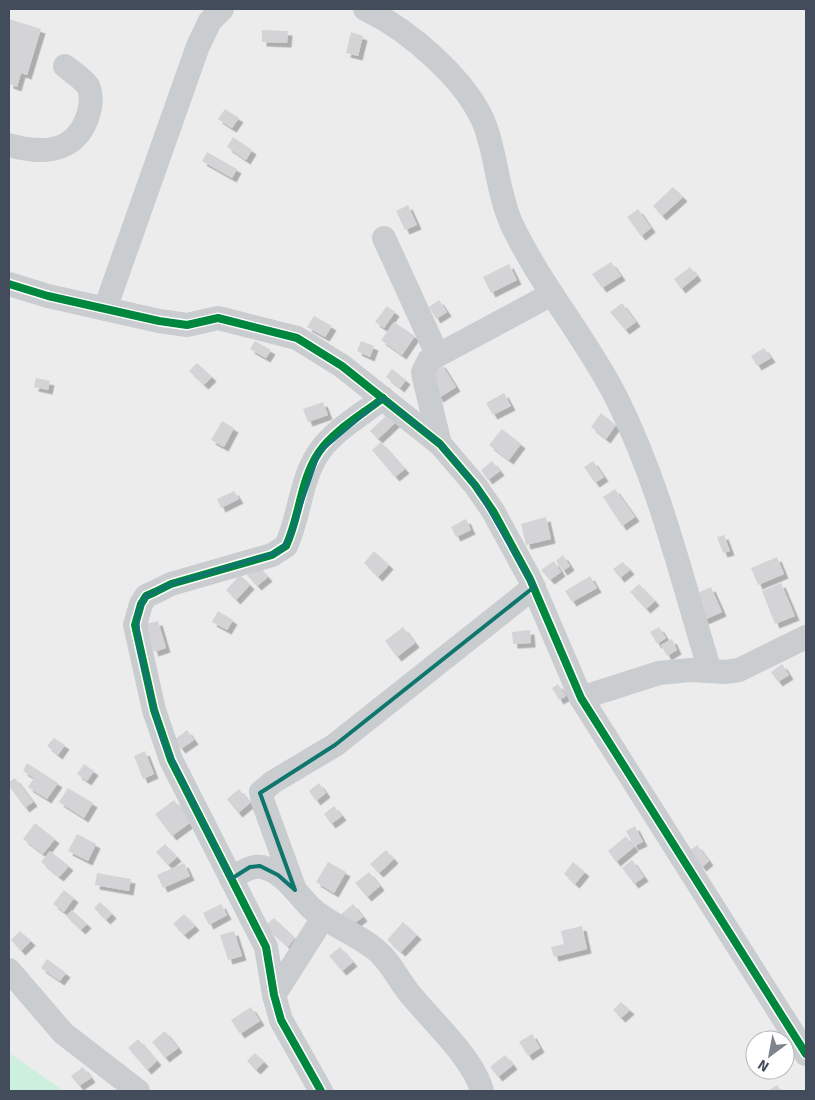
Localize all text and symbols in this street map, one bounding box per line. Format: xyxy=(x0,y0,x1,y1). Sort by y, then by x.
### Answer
north arrow xyxy=(745,1030,795,1080)
text: N xyxy=(755,1056,772,1075)

